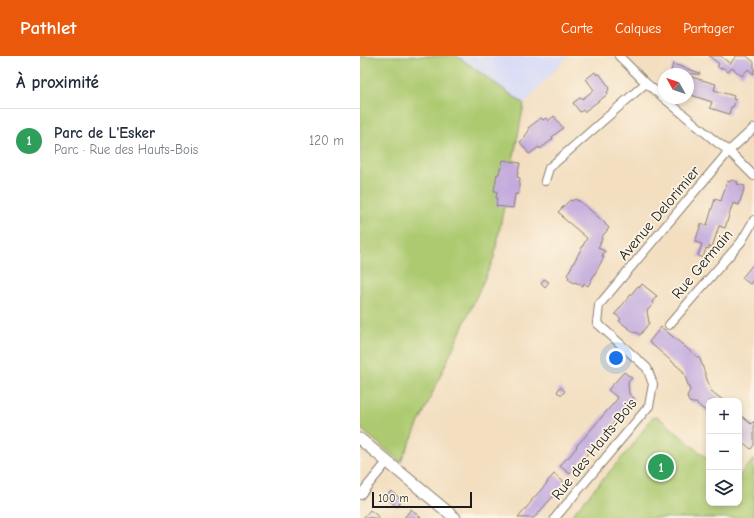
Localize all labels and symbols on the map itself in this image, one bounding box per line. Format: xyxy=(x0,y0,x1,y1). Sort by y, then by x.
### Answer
north arrow xyxy=(658,68,694,104)
street label: Avenue Delorimier xyxy=(614,162,704,264)
street label: Rue Germain xyxy=(668,226,736,302)
your location xyxy=(606,348,626,368)
street label: Rue des Hauts-Bois xyxy=(548,395,640,503)
pin: 1 xyxy=(648,452,674,482)
scale bar xyxy=(372,490,472,509)

